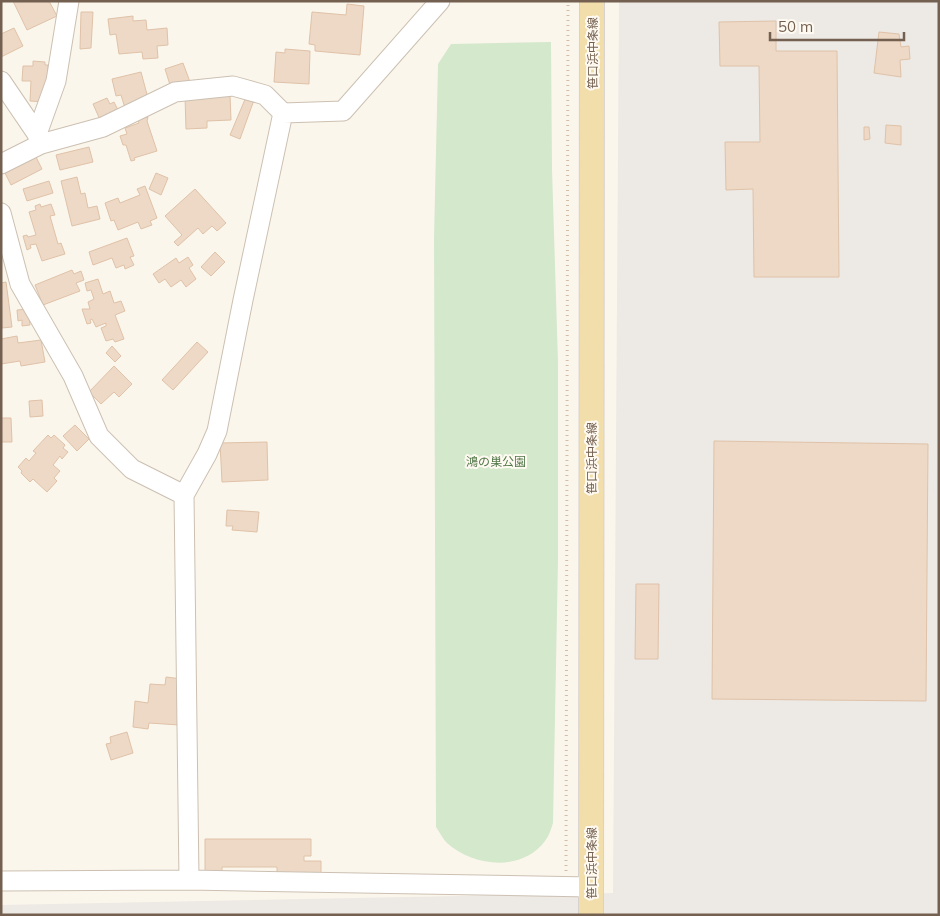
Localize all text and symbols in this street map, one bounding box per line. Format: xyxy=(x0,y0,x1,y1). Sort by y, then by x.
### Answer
scale bar xyxy=(770,10,904,42)
street label: 笹口浜中条線 xyxy=(585,17,600,89)
text: 50 m xyxy=(778,17,813,36)
street label: 笹口浜中条線 xyxy=(584,422,599,494)
park label: 鴻の巣公園 xyxy=(466,454,526,469)
street label: 笹口浜中条線 xyxy=(584,827,599,899)

